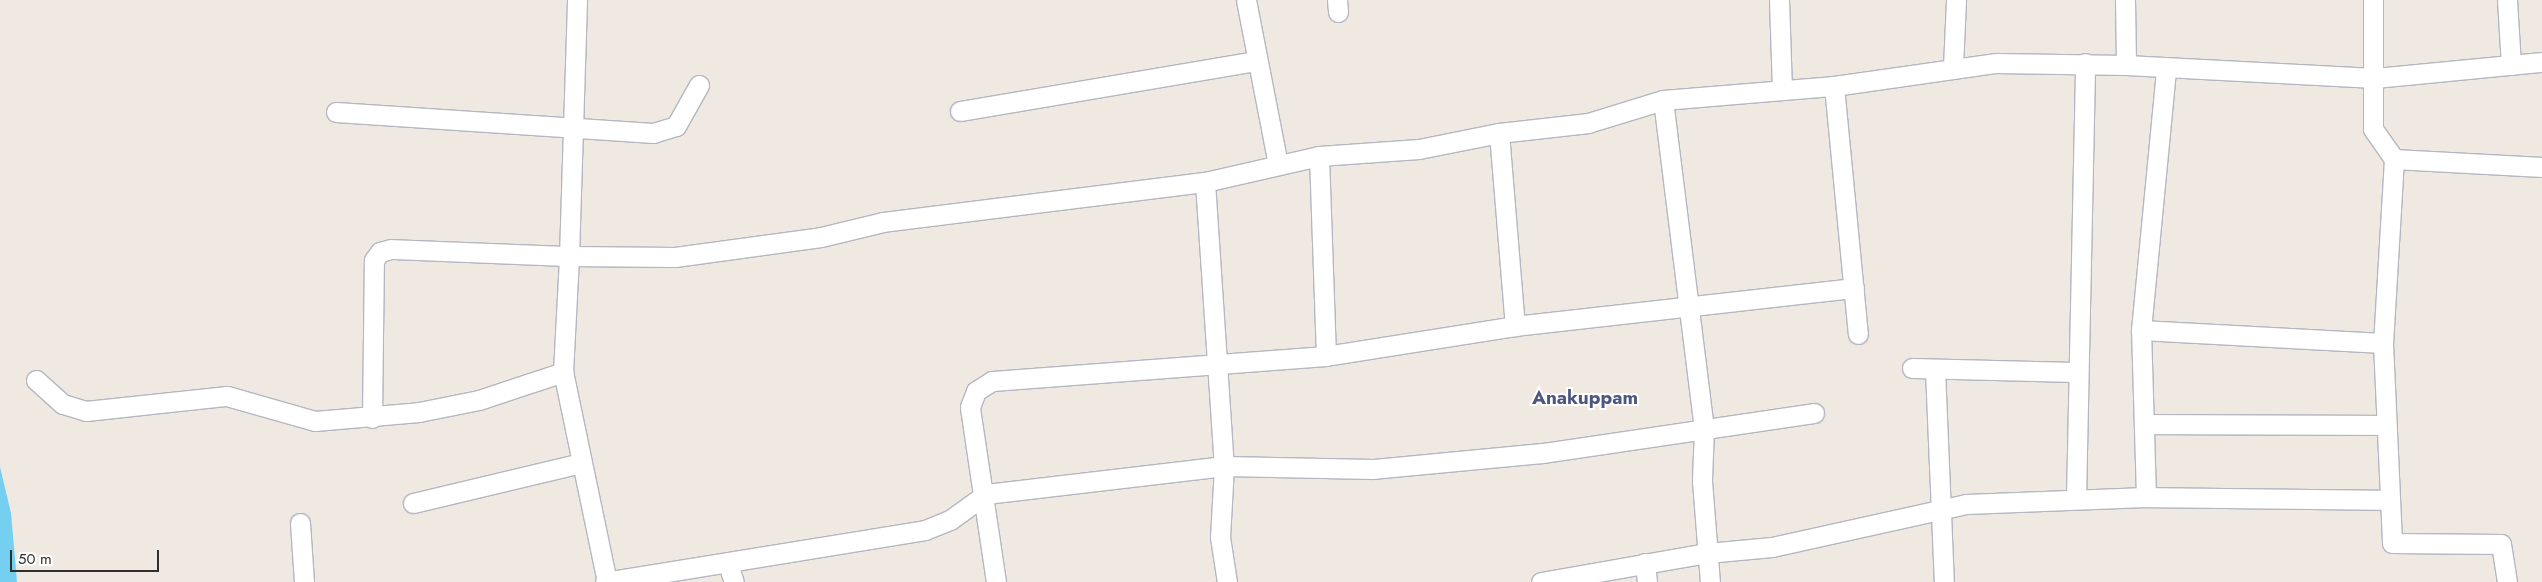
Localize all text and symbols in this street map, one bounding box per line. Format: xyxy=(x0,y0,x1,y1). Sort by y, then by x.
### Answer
district label: Anakuppam xyxy=(1532,387,1638,409)
scale bar xyxy=(12,540,161,572)
text: 50 m xyxy=(18,548,52,570)

